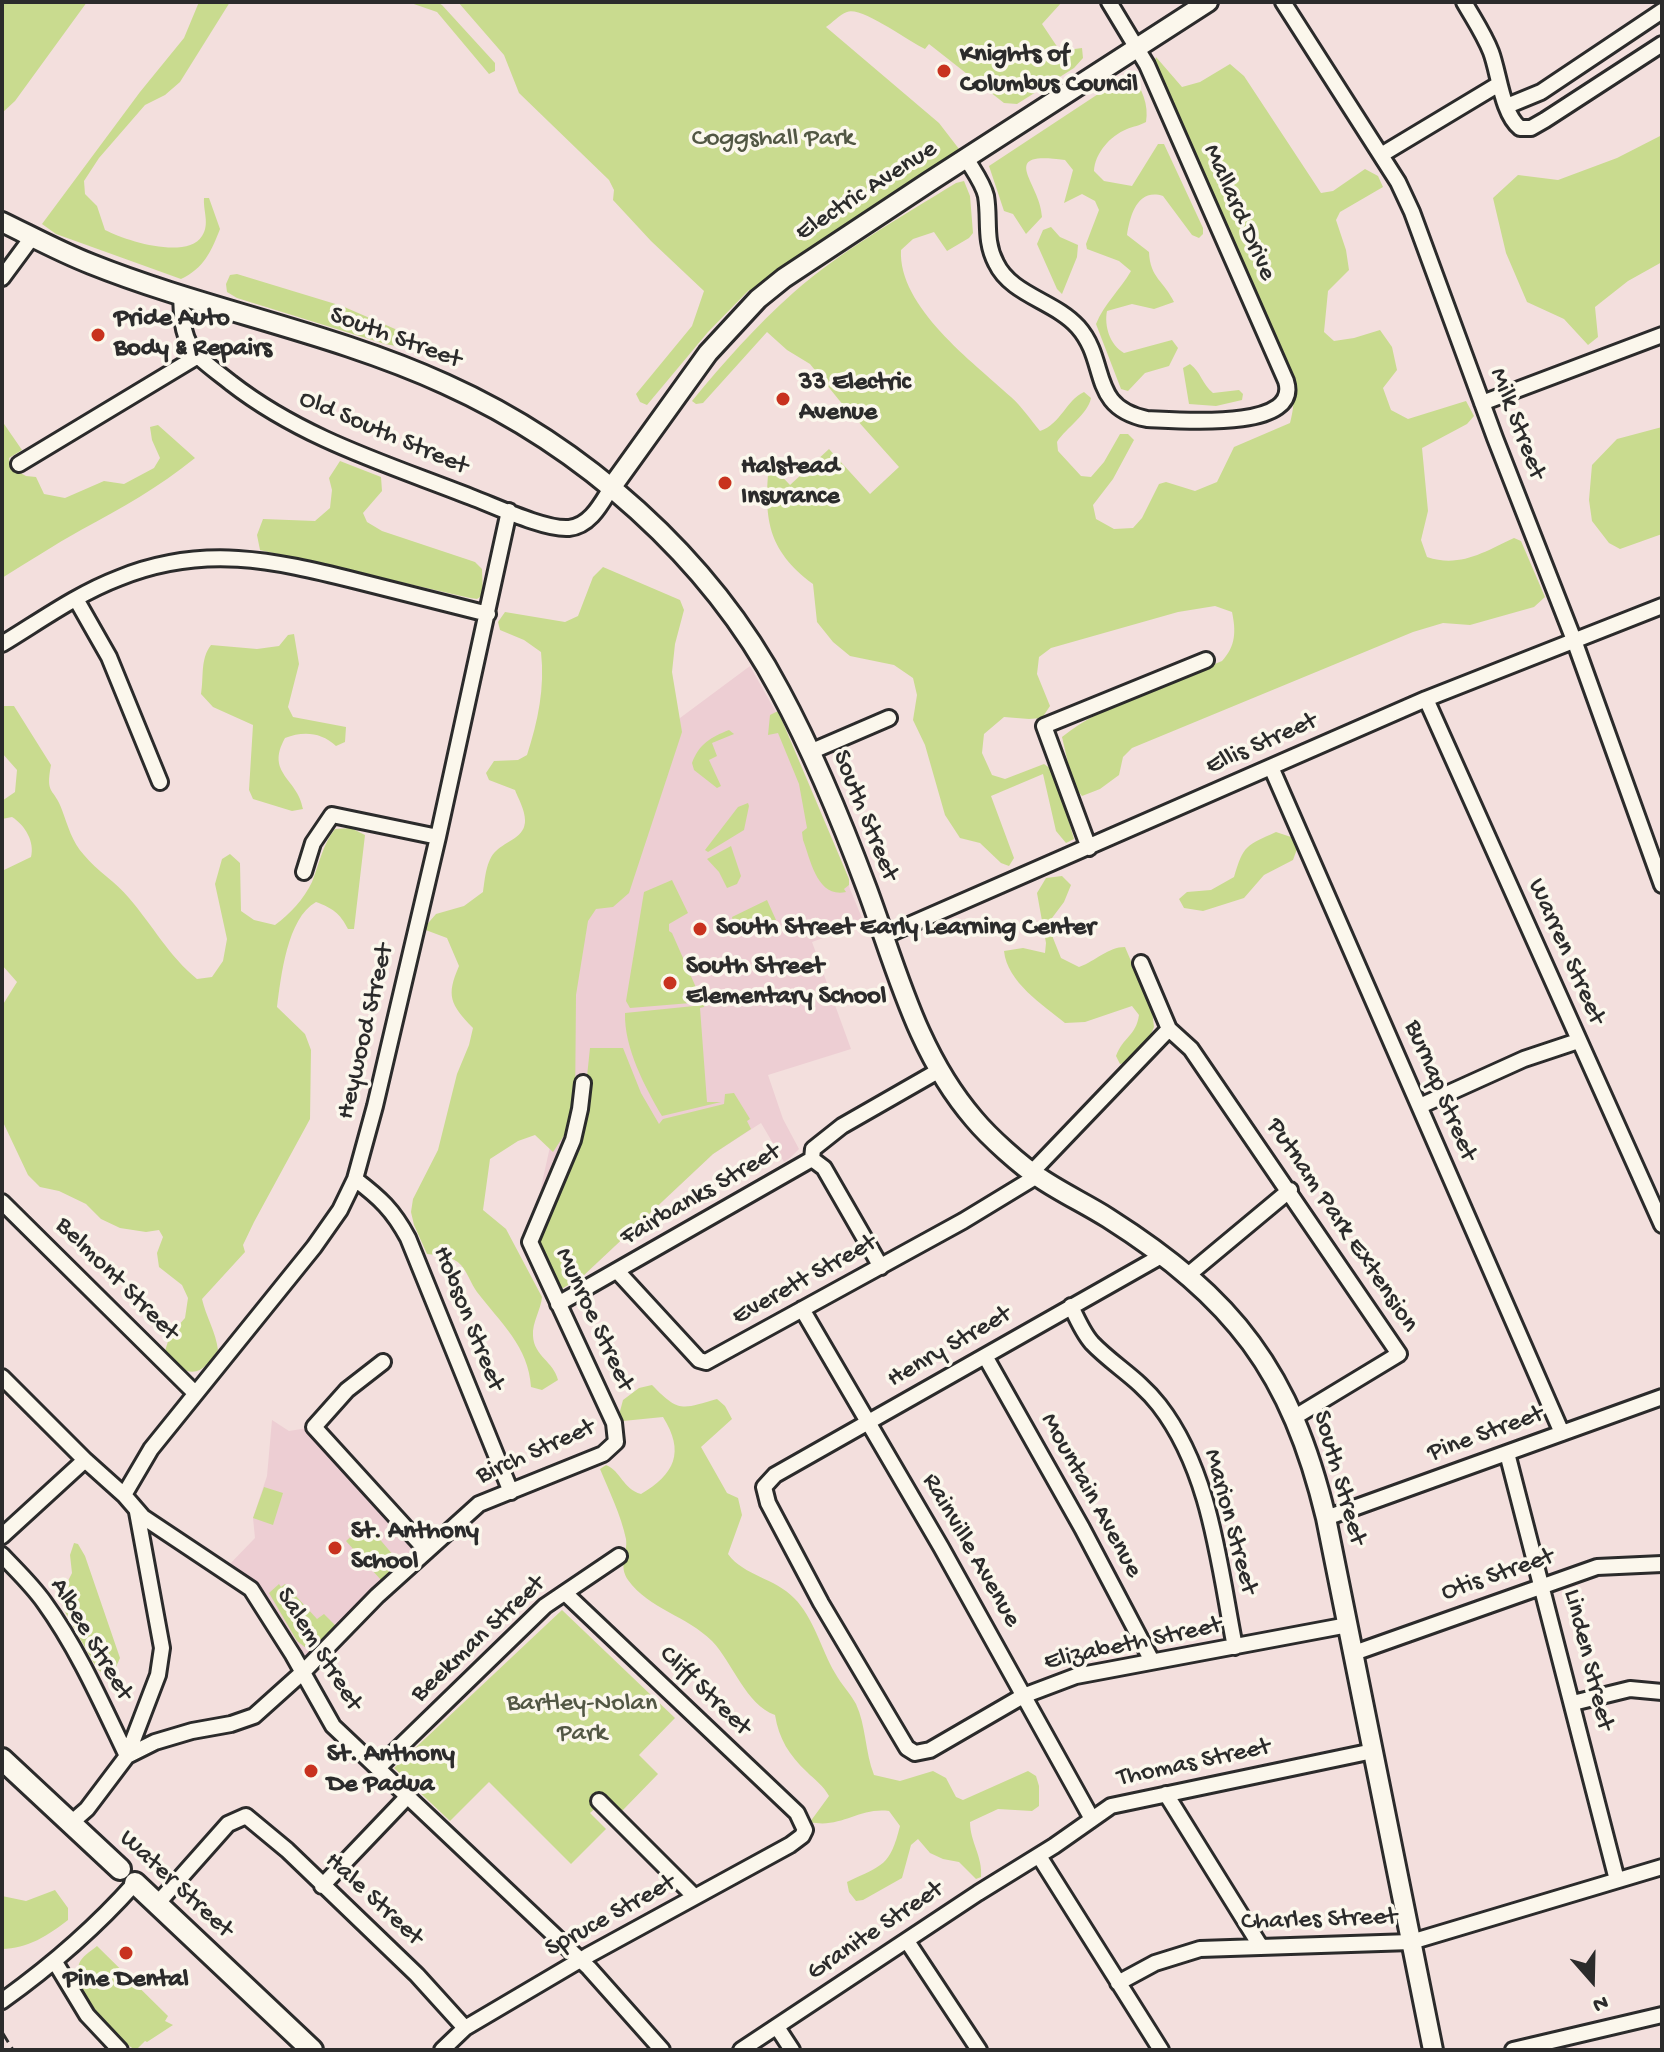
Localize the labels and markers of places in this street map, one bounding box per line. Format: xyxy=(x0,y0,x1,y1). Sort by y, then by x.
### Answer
place label: Knights of Columbus Council xyxy=(960,40,1138,102)
marker: Knights of Columbus Council xyxy=(935,62,953,80)
place label: Pride Auto Body & Repairs xyxy=(114,304,272,366)
marker: Pride Auto Body & Repairs xyxy=(89,326,107,344)
place label: 33 Electric Avenue xyxy=(799,368,911,430)
marker: 33 Electric Avenue xyxy=(774,390,792,408)
place label: Halstead Insurance xyxy=(741,452,840,514)
marker: Halstead Insurance xyxy=(716,474,734,492)
place label: South Street Early Learning Center xyxy=(716,913,1095,945)
marker: South Street Early Learning Center xyxy=(691,920,709,938)
place label: South Street Elementary School xyxy=(686,952,886,1014)
marker: South Street Elementary School xyxy=(661,974,679,992)
place label: St. Anthony School xyxy=(351,1517,479,1578)
marker: St. Anthony School xyxy=(326,1539,344,1557)
place label: St. Anthony De Padua xyxy=(327,1740,455,1802)
marker: St. Anthony De Padua xyxy=(302,1762,320,1780)
marker: Pine Dental xyxy=(117,1944,135,1962)
place label: Pine Dental xyxy=(63,1965,189,1997)

